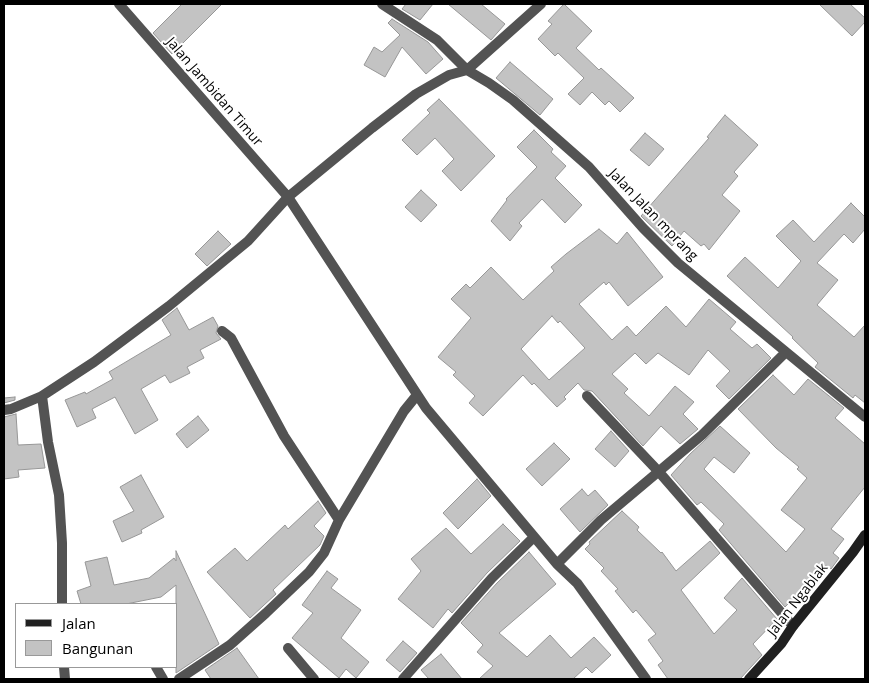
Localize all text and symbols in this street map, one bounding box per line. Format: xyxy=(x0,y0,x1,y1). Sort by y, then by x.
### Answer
street label: Jalan Jambidan Timur xyxy=(162,34,266,150)
street label: Jalan Jalan mprang xyxy=(605,166,701,264)
street label: Jalan Ngablak xyxy=(764,560,832,640)
legend xyxy=(15,603,178,668)
text: Jalan xyxy=(62,613,96,633)
text: Bangunan xyxy=(62,638,133,658)

